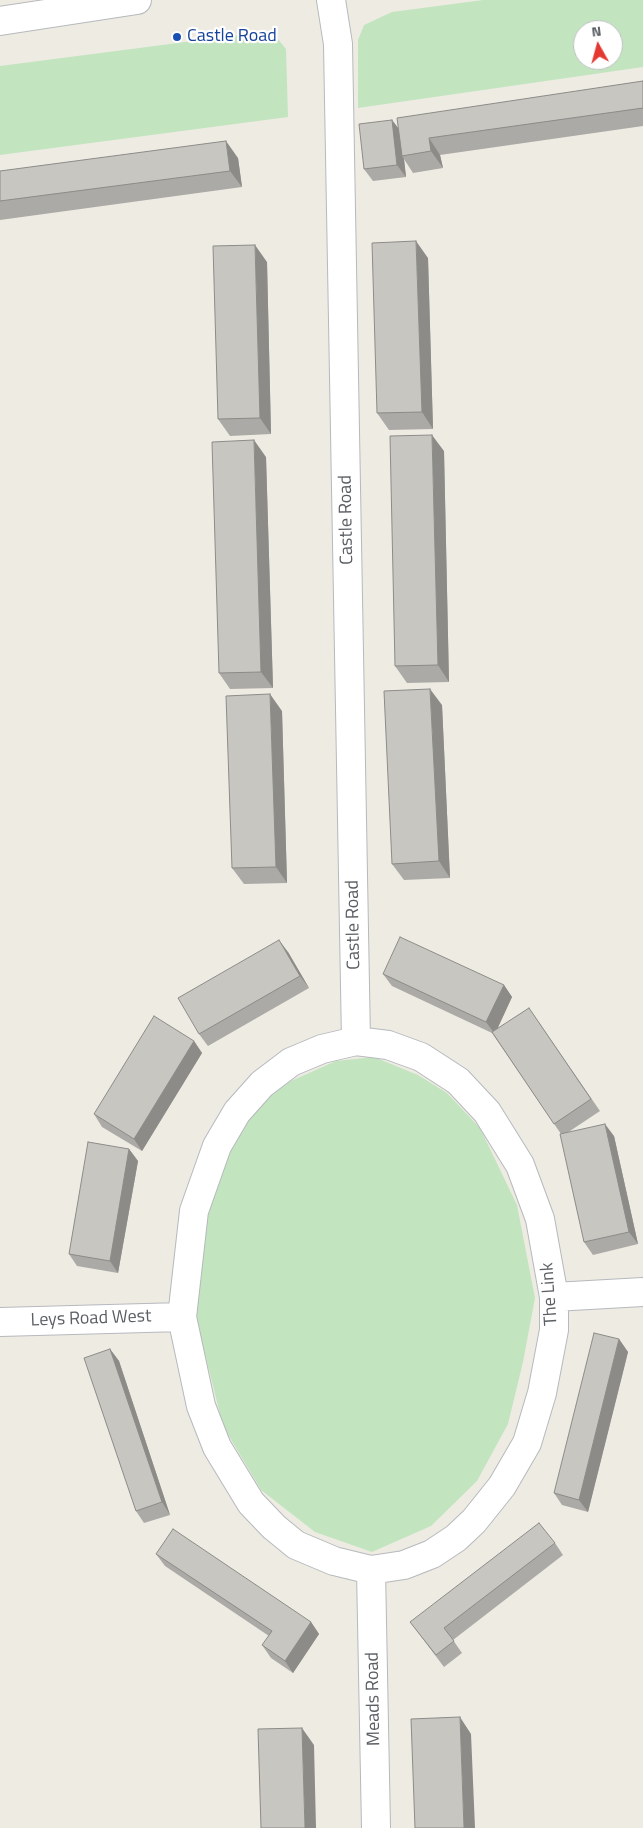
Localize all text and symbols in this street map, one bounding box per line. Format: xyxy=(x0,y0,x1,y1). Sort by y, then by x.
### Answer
north arrow xyxy=(573,20,623,70)
text: N xyxy=(590,20,602,42)
place label: Castle Road xyxy=(187,26,277,48)
marker: Castle Road xyxy=(171,31,183,43)
street label: Castle Road xyxy=(335,475,359,565)
street label: Castle Road xyxy=(342,880,366,970)
street label: The Link xyxy=(537,1262,563,1326)
street label: Leys Road West xyxy=(30,1306,152,1332)
street label: Meads Road xyxy=(362,1652,386,1746)

